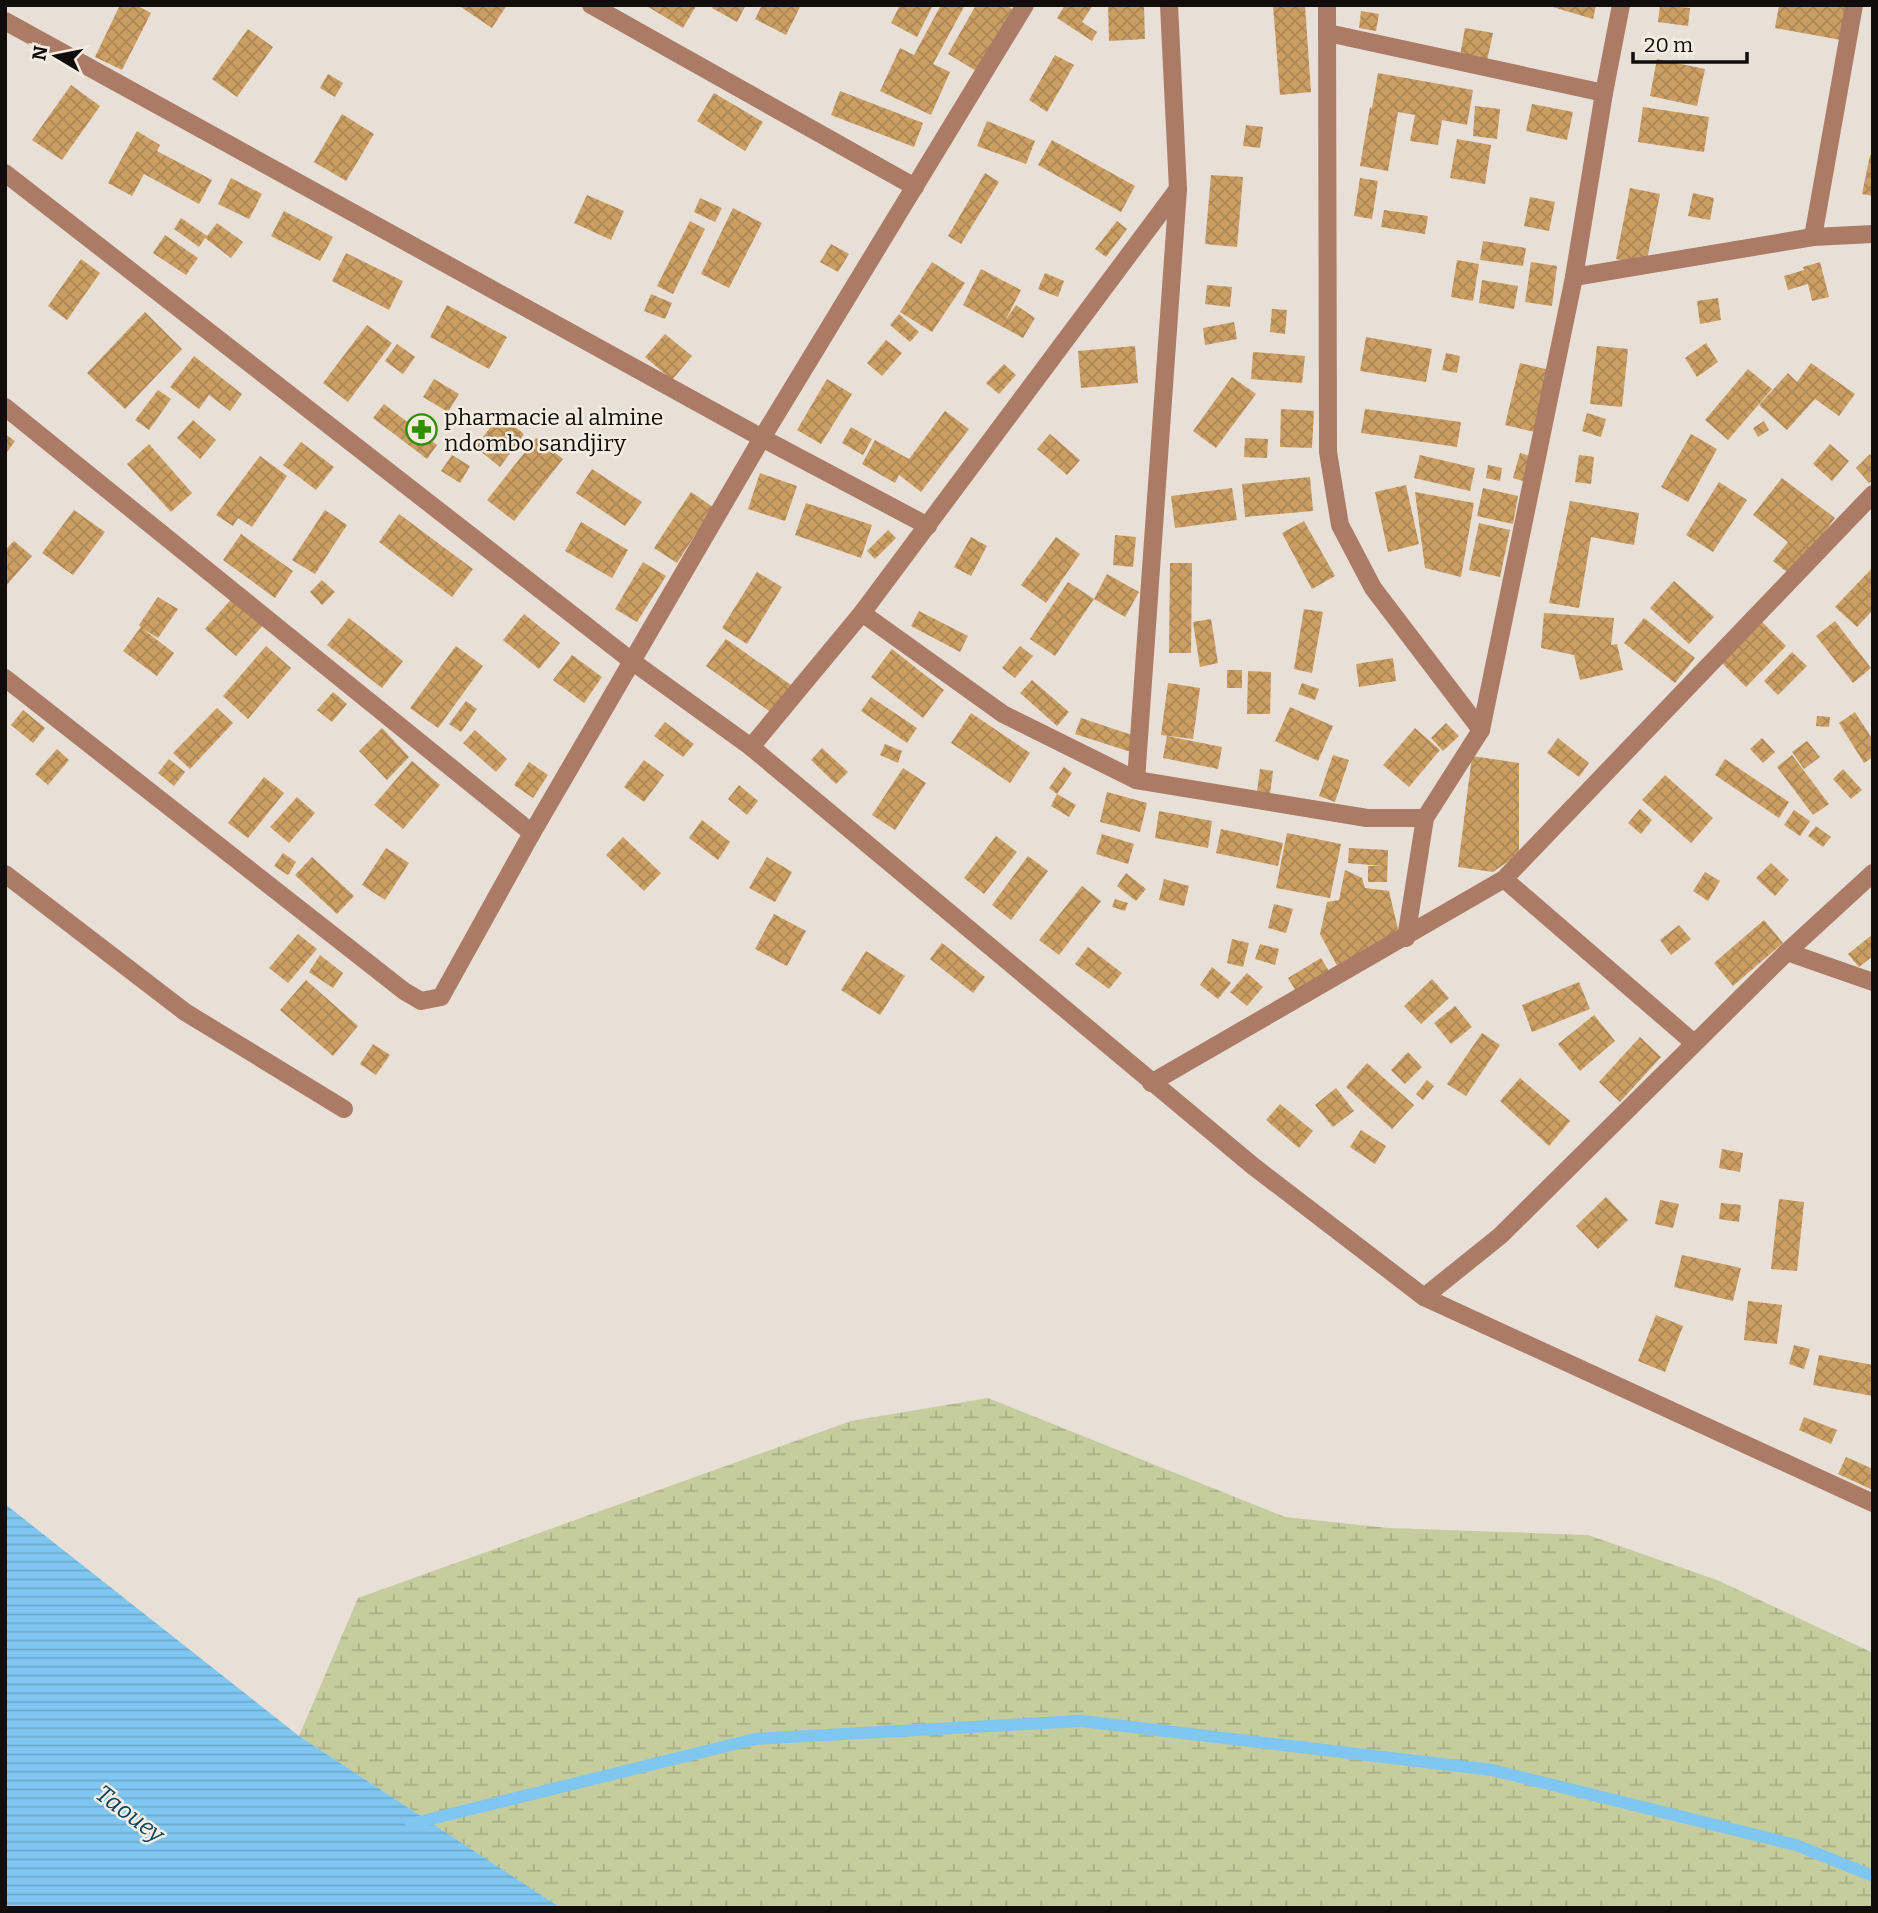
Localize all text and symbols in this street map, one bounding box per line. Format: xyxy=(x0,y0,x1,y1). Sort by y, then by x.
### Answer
north arrow xyxy=(21,21,91,91)
scale bar xyxy=(1633,21,1747,65)
text: 20 m xyxy=(1644,32,1693,58)
text: N xyxy=(27,44,52,62)
place label: pharmacie al almine ndombo sandjiry xyxy=(444,403,663,457)
pharmacy icon: pharmacie al almine ndombo sandjiry xyxy=(404,413,438,447)
water label: Taouey xyxy=(90,1779,171,1850)

